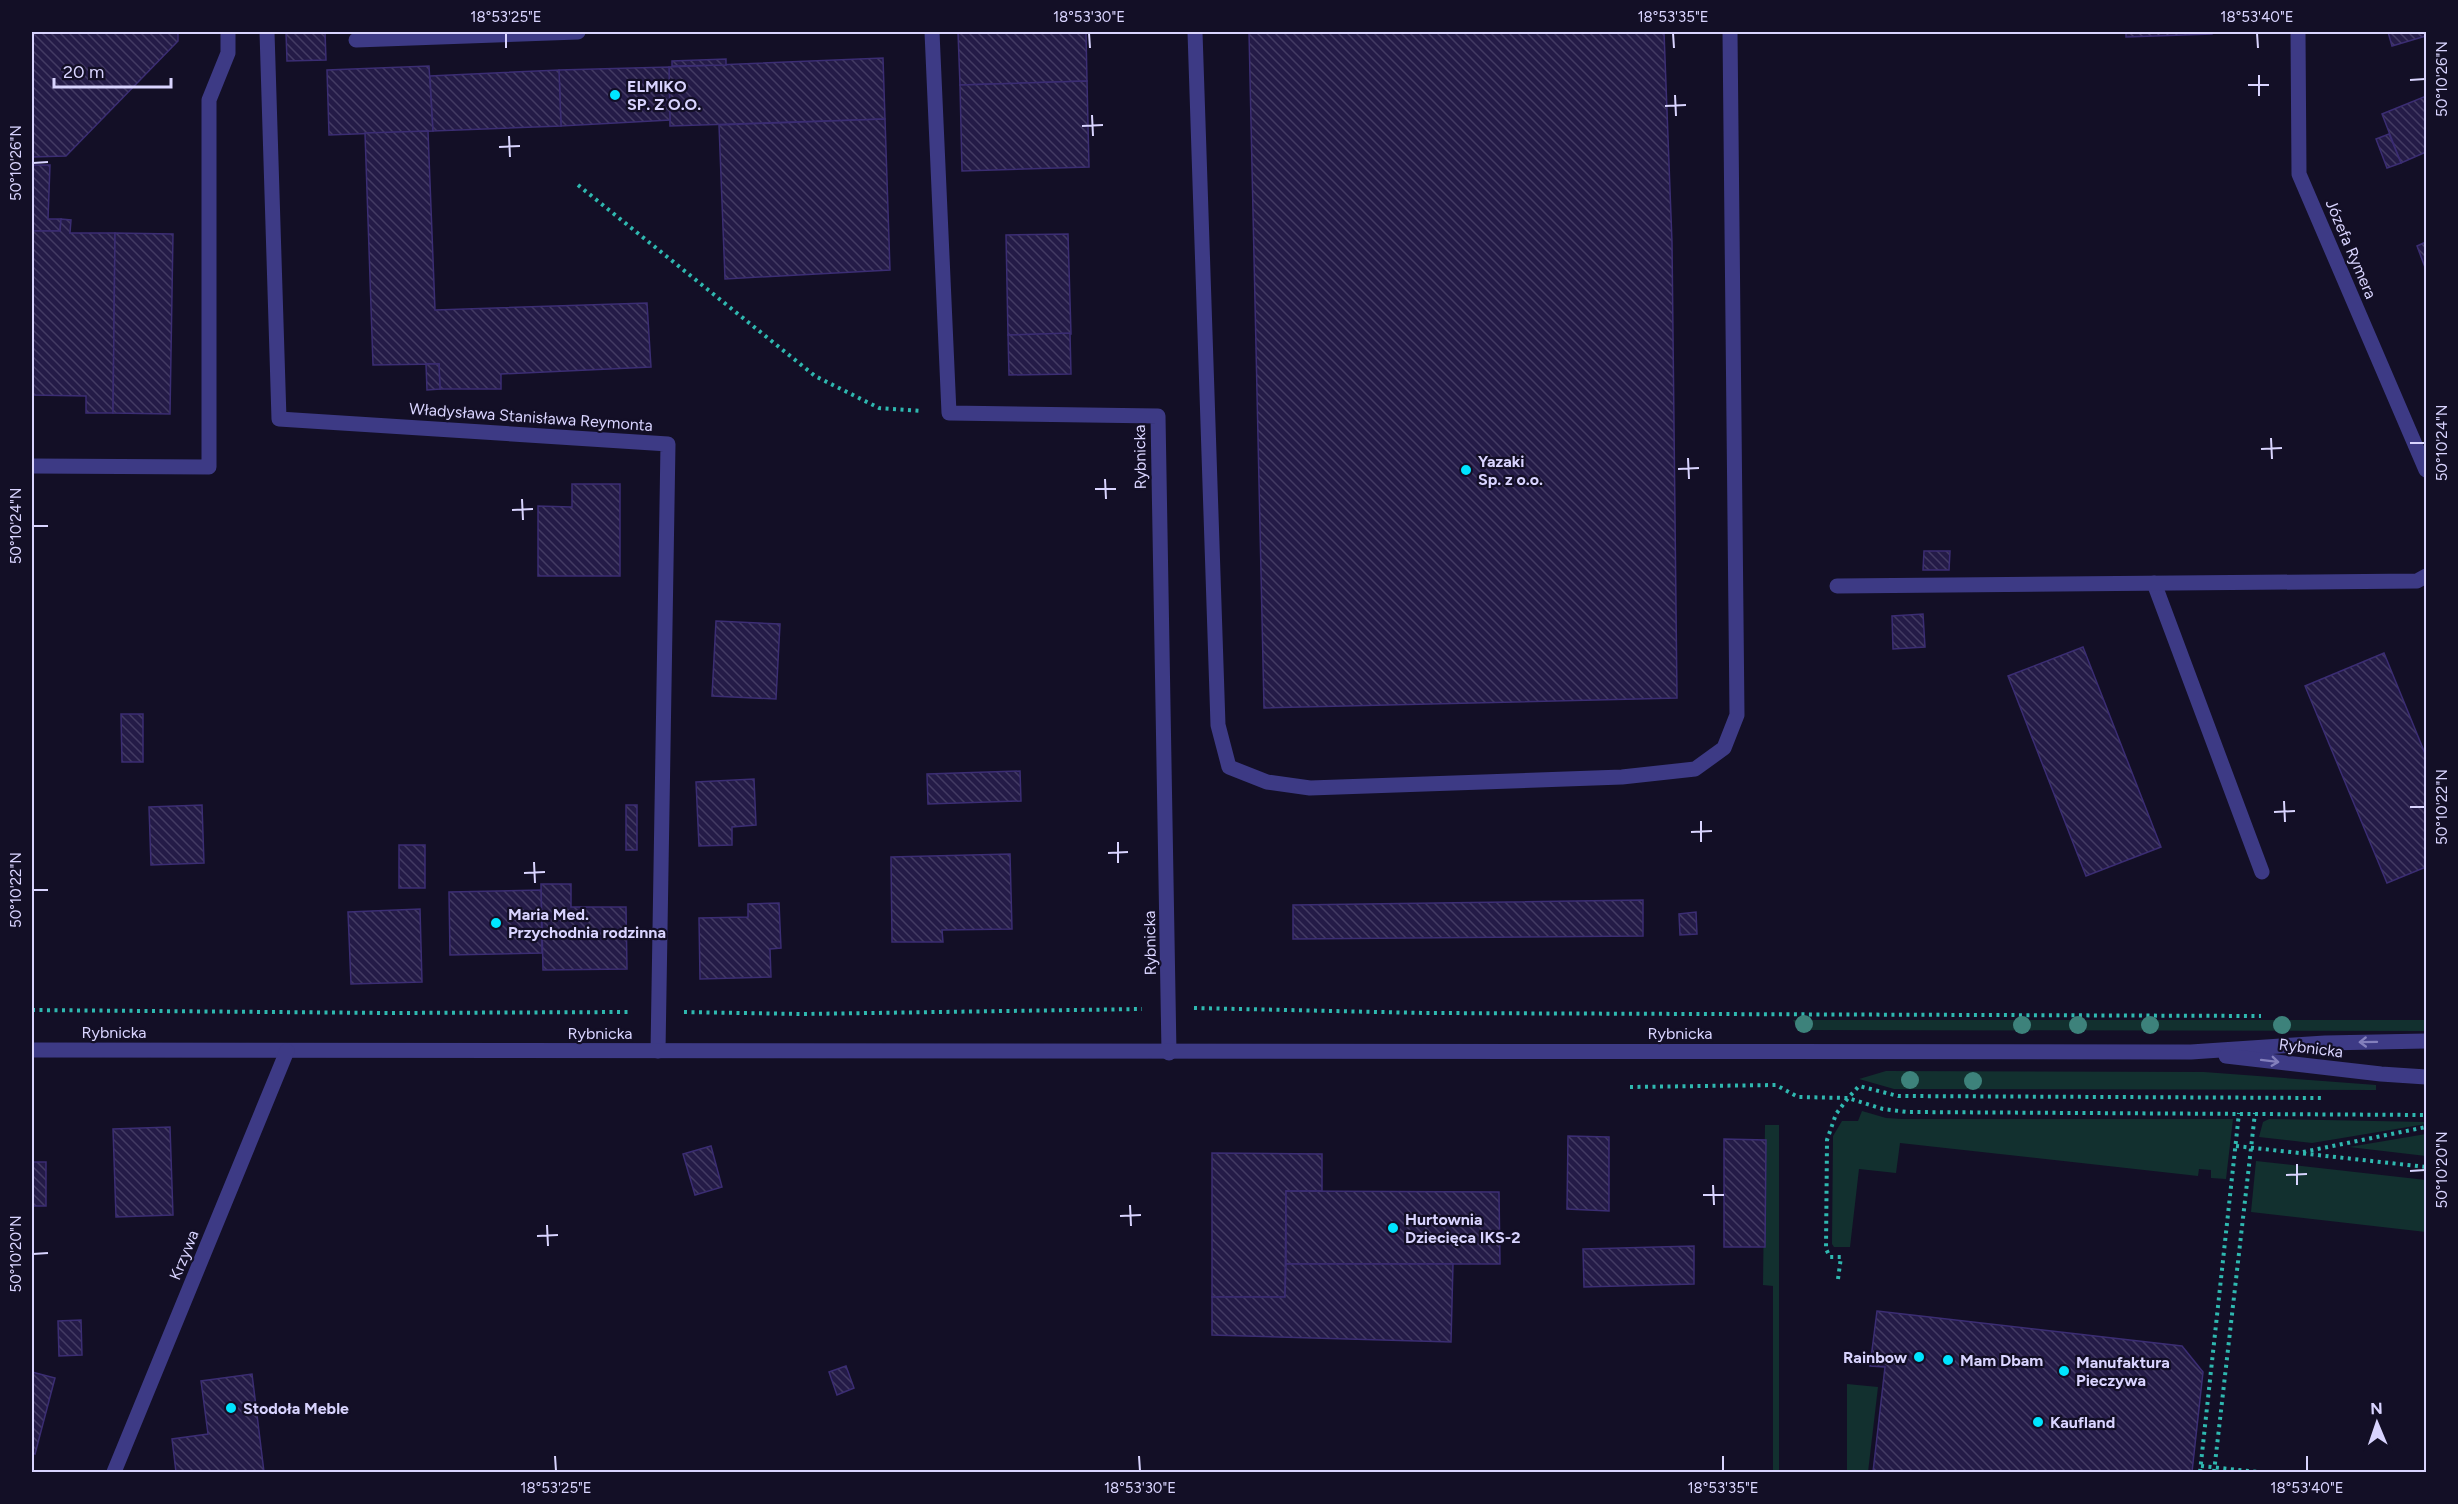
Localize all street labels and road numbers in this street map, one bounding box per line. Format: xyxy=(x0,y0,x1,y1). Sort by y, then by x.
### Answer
street label: Józefa Rymera xyxy=(2321,196,2381,302)
street label: Władysława Stanisława Reymonta xyxy=(408,399,654,435)
street label: Rybnicka xyxy=(1130,424,1150,490)
street label: Rybnicka xyxy=(1140,910,1160,976)
street label: Rybnicka xyxy=(82,1023,146,1042)
street label: Rybnicka xyxy=(568,1024,632,1043)
street label: Rybnicka xyxy=(1648,1024,1712,1043)
street label: Rybnicka xyxy=(2278,1035,2344,1061)
street label: Krzywa xyxy=(165,1227,203,1283)

